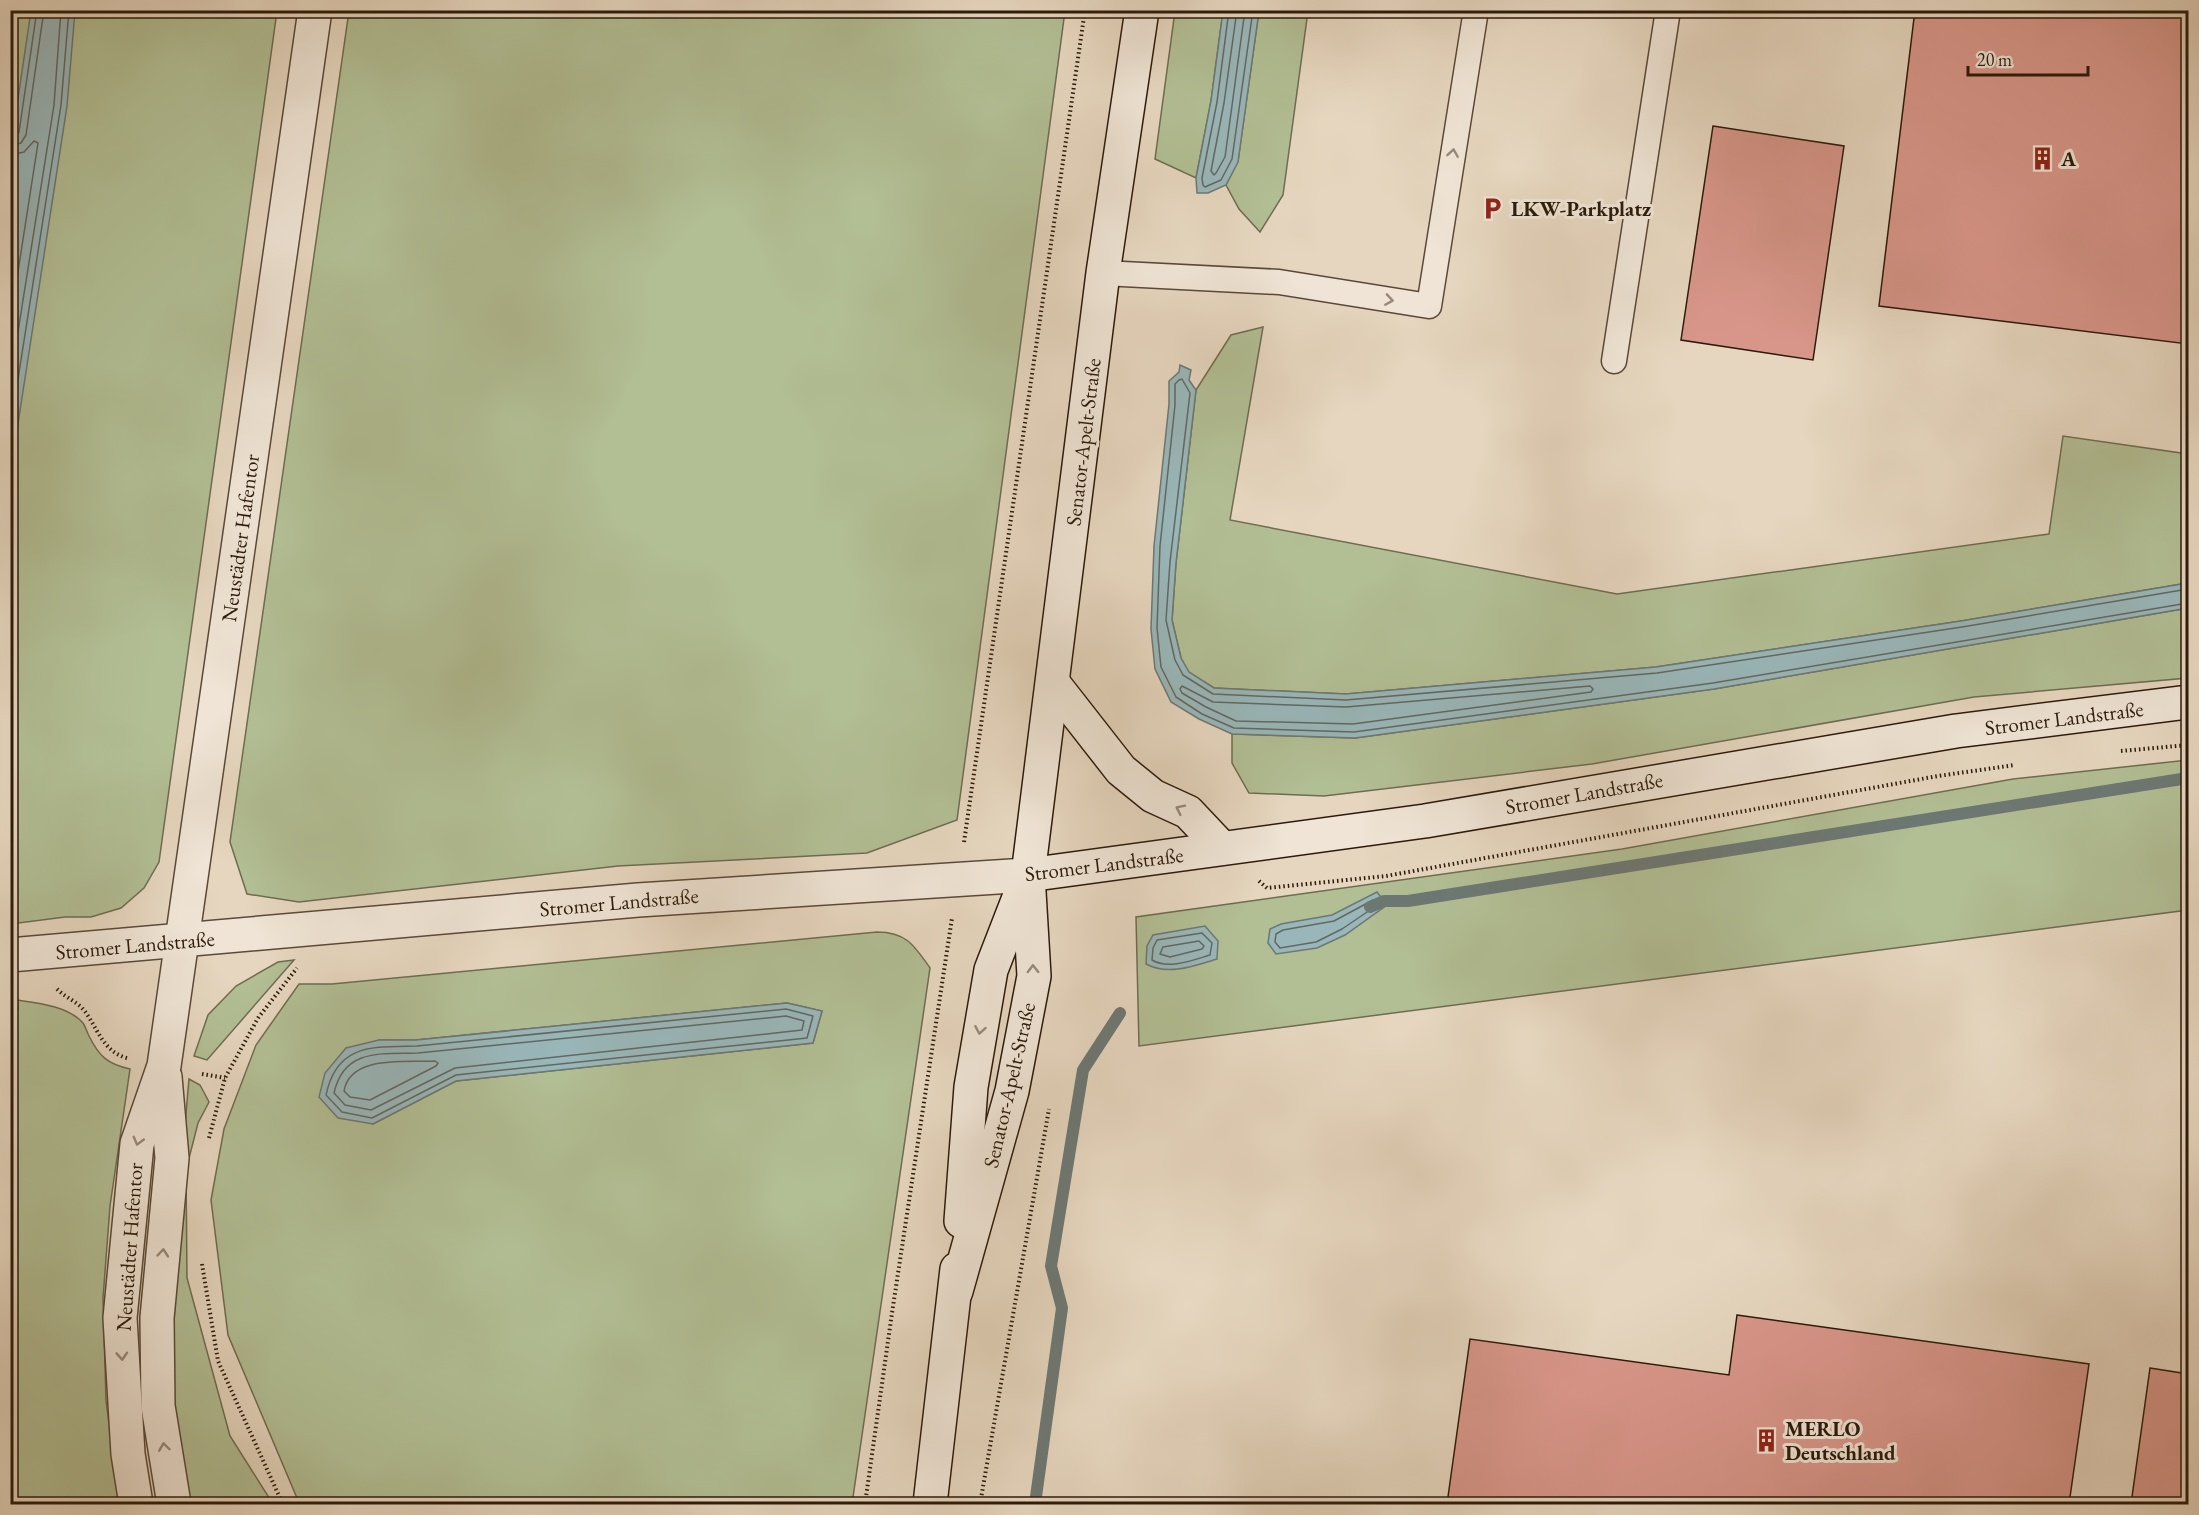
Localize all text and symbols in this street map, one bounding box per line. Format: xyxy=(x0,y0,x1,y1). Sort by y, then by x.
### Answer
scale bar xyxy=(1968,39,2088,77)
text: 20 m xyxy=(1977,48,2012,71)
building icon: A xyxy=(2030,145,2056,171)
place label: A xyxy=(2060,145,2077,172)
one-way arrow xyxy=(1447,148,1459,157)
parking icon: LKW-Parkplatz xyxy=(1480,195,1506,221)
place label: LKW-Parkplatz xyxy=(1511,195,1651,222)
one-way arrow xyxy=(1385,293,1394,305)
street label: Senator-Apelt-Straße xyxy=(1059,357,1107,527)
street label: Neustädter Hafentor xyxy=(215,452,265,624)
street label: Stromer Landstraße xyxy=(1983,695,2145,741)
street label: Stromer Landstraße xyxy=(1503,766,1665,820)
one-way arrow xyxy=(1175,805,1186,816)
street label: Stromer Landstraße xyxy=(1023,841,1185,887)
street label: Stromer Landstraße xyxy=(538,882,700,922)
street label: Stromer Landstraße xyxy=(54,925,216,965)
one-way arrow xyxy=(1027,965,1039,974)
street label: Senator-Apelt-Straße xyxy=(977,1000,1041,1170)
one-way arrow xyxy=(975,1026,987,1035)
one-way arrow xyxy=(133,1136,146,1146)
street label: Neustädter Hafentor xyxy=(110,1162,148,1332)
one-way arrow xyxy=(156,1248,169,1257)
one-way arrow xyxy=(116,1352,129,1361)
place label: MERLO Deutschland xyxy=(1785,1415,1896,1466)
building icon: MERLO Deutschland xyxy=(1754,1427,1780,1453)
one-way arrow xyxy=(159,1442,171,1452)

